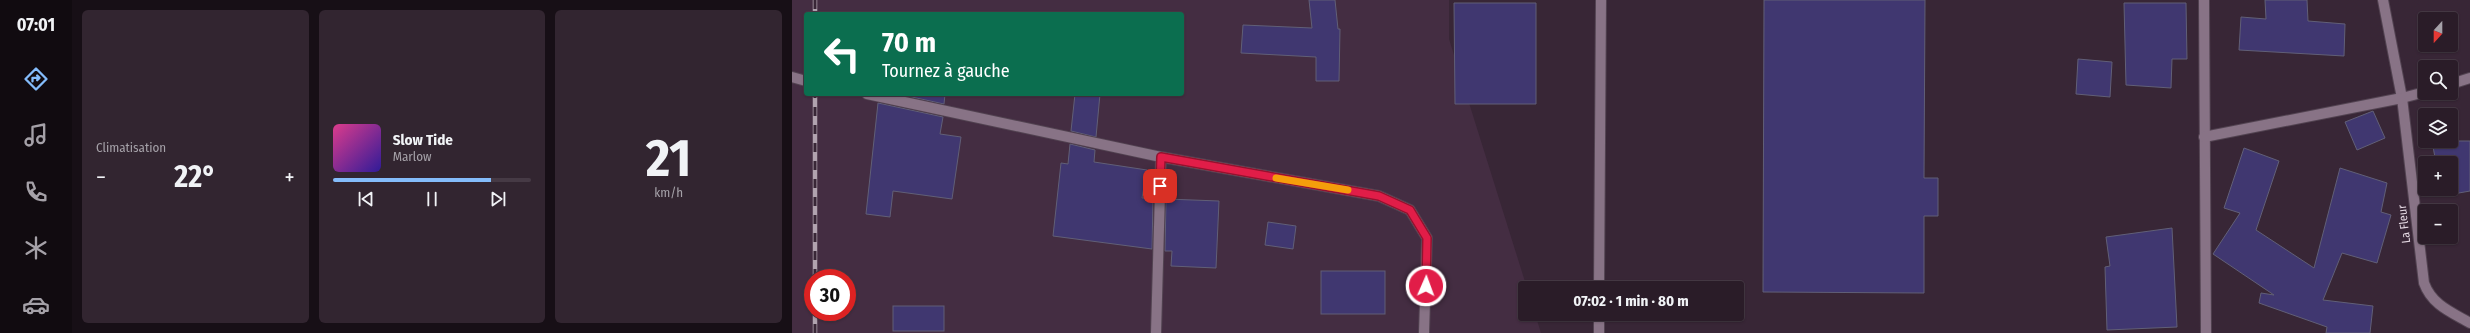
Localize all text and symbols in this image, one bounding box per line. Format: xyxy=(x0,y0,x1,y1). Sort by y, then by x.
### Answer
north arrow xyxy=(2418,12,2458,52)
map controls xyxy=(2418,12,2458,244)
text: 07:01 xyxy=(17,14,55,36)
text: 70 m xyxy=(882,26,936,59)
icon: left xyxy=(816,28,868,80)
text: Tournez à gauche xyxy=(882,60,1010,82)
button: search xyxy=(2418,60,2458,100)
icon: directions xyxy=(22,65,50,93)
button: layers xyxy=(2418,108,2458,148)
icon: music xyxy=(22,121,50,149)
text: 21 xyxy=(646,127,691,190)
text: Slow Tide xyxy=(393,131,453,149)
text: Climatisation xyxy=(96,140,166,155)
text: Marlow xyxy=(393,149,432,164)
button: + xyxy=(2418,156,2458,196)
text: 22° xyxy=(174,159,216,195)
text: − xyxy=(96,164,106,191)
text: + xyxy=(285,164,295,191)
pin xyxy=(1143,169,1177,203)
icon: arrive xyxy=(1149,175,1171,197)
icon: phone xyxy=(22,178,50,206)
text: km/h xyxy=(654,185,683,200)
icon: previous xyxy=(355,188,377,210)
icon: pause xyxy=(421,188,443,210)
icon: next xyxy=(487,188,509,210)
street label: La Fleur xyxy=(2395,203,2413,244)
button: − xyxy=(2418,204,2458,244)
icon: climate xyxy=(22,234,50,262)
position arrow xyxy=(1405,265,1447,307)
speed limit sign: 30 xyxy=(804,269,856,321)
icon: car xyxy=(22,291,50,319)
text: 07:02 · 1 min · 80 m xyxy=(1573,292,1689,310)

